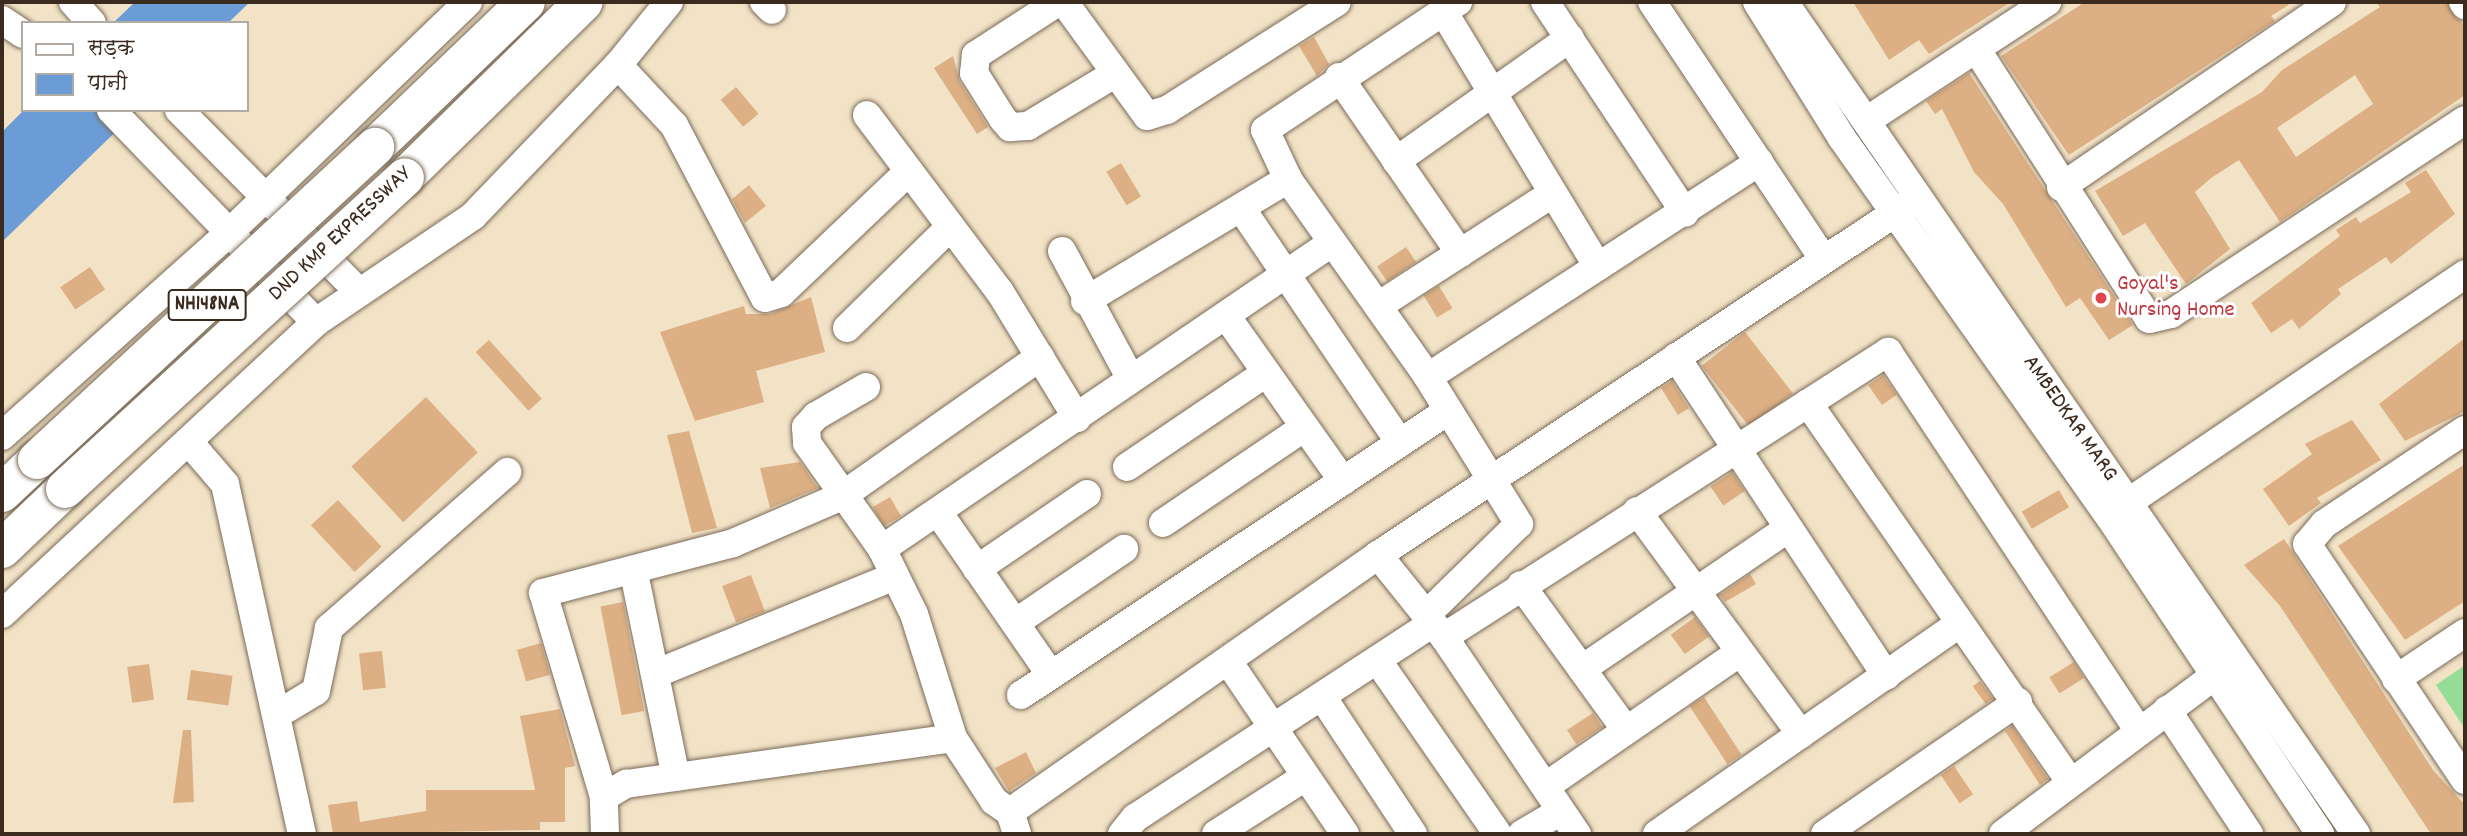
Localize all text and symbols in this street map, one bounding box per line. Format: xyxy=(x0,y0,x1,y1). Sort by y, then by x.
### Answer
legend xyxy=(21,21,248,112)
text: सड़क xyxy=(88,35,134,65)
text: पानी xyxy=(88,70,127,100)
street label: DND KMP EXPRESSWAY xyxy=(264,162,418,308)
place label: Goyal's Nursing Home xyxy=(2117,271,2235,325)
road number: NH148NA xyxy=(167,288,247,322)
marker: Goyal's Nursing Home xyxy=(2091,288,2111,308)
street label: AMBEDKAR MARG xyxy=(2015,351,2123,487)

